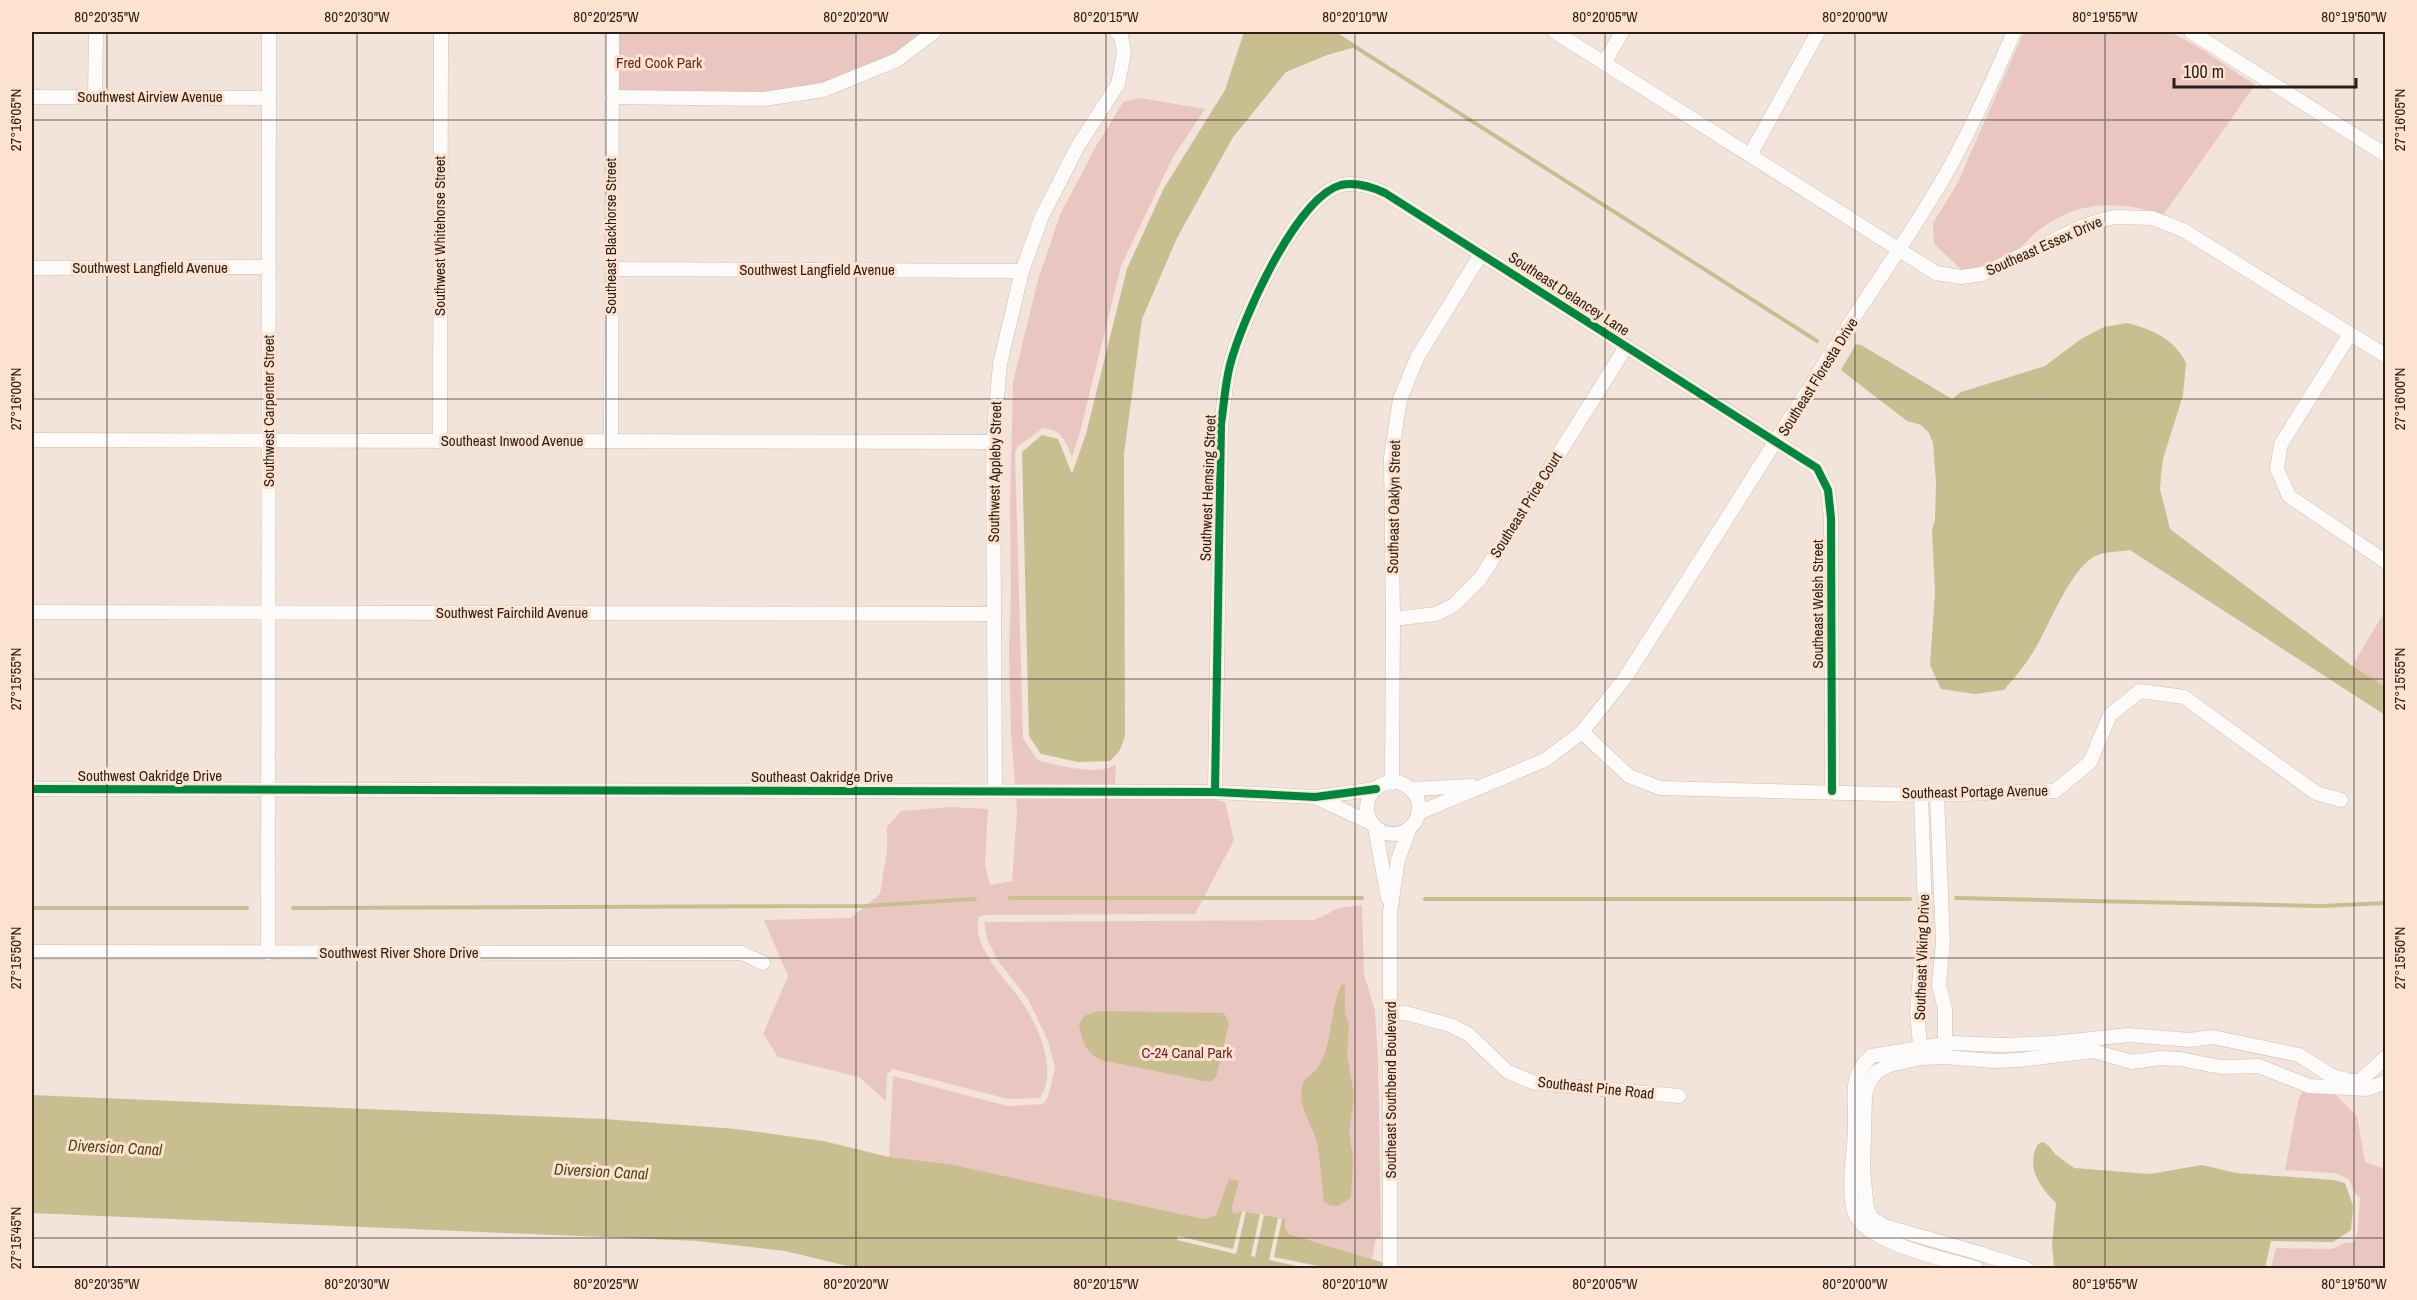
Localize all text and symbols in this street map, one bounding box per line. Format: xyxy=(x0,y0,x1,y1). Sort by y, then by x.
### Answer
text: 80°20'35"W xyxy=(74,6,140,27)
text: 80°20'30"W xyxy=(324,6,390,27)
text: 80°20'25"W xyxy=(573,6,639,27)
text: 80°20'20"W xyxy=(823,6,889,27)
text: 80°20'15"W xyxy=(1073,6,1139,27)
text: 80°20'10"W xyxy=(1322,6,1388,27)
text: 80°20'05"W xyxy=(1572,6,1638,27)
text: 80°20'00"W xyxy=(1822,6,1888,27)
text: 80°19'55"W xyxy=(2072,6,2138,27)
text: 80°19'50"W xyxy=(2321,6,2387,27)
scale bar xyxy=(2174,51,2356,89)
park label: Fred Cook Park xyxy=(616,52,703,73)
text: 100 m xyxy=(2183,59,2224,84)
street label: Southwest Airview Avenue xyxy=(77,86,223,107)
text: 27°16'05"N xyxy=(5,89,26,151)
text: 27°16'05"N xyxy=(2389,89,2410,151)
street label: Southwest Whitehorse Street xyxy=(429,155,450,316)
street label: Southeast Blackhorse Street xyxy=(600,157,621,314)
street label: Southeast Essex Drive xyxy=(1982,210,2105,281)
street label: Southeast Delancey Lane xyxy=(1504,246,1634,341)
street label: Southwest Langfield Avenue xyxy=(72,257,228,278)
street label: Southwest Langfield Avenue xyxy=(739,259,895,280)
street label: Southeast Floresta Drive xyxy=(1773,313,1863,440)
street label: Southwest Carpenter Street xyxy=(258,335,279,487)
text: 27°16'00"N xyxy=(5,368,26,430)
text: 27°16'00"N xyxy=(2389,368,2410,430)
street label: Southwest Appleby Street xyxy=(983,401,1006,543)
street label: Southwest Hemsing Street xyxy=(1194,414,1221,561)
street label: Southeast Inwood Avenue xyxy=(441,430,584,451)
street label: Southeast Oaklyn Street xyxy=(1382,440,1405,574)
street label: Southeast Price Court xyxy=(1485,447,1567,562)
street label: Southeast Welsh Street xyxy=(1807,539,1828,669)
street label: Southwest Fairchild Avenue xyxy=(436,602,588,623)
text: 27°15'55"N xyxy=(5,648,26,710)
text: 27°15'55"N xyxy=(2389,648,2410,710)
street label: Southwest Oakridge Drive xyxy=(78,765,222,786)
street label: Southeast Oakridge Drive xyxy=(751,766,893,787)
street label: Southeast Portage Avenue xyxy=(1902,780,2048,803)
street label: Southeast Viking Drive xyxy=(1909,893,1934,1020)
text: 27°15'50"N xyxy=(5,927,26,989)
text: 27°15'50"N xyxy=(2389,927,2410,989)
street label: Southwest River Shore Drive xyxy=(319,942,479,963)
street label: Southeast Southbend Boulevard xyxy=(1380,1001,1401,1179)
park label: C-24 Canal Park xyxy=(1142,1042,1233,1063)
street label: Southeast Pine Road xyxy=(1537,1071,1655,1104)
water label: Diversion Canal xyxy=(67,1134,164,1161)
water label: Diversion Canal xyxy=(553,1158,650,1185)
text: 27°15'45"N xyxy=(5,1207,26,1269)
text: 80°20'35"W xyxy=(74,1273,140,1294)
text: 80°20'30"W xyxy=(324,1273,390,1294)
text: 80°20'25"W xyxy=(573,1273,639,1294)
text: 80°20'20"W xyxy=(823,1273,889,1294)
text: 80°20'15"W xyxy=(1073,1273,1139,1294)
text: 80°20'10"W xyxy=(1322,1273,1388,1294)
text: 80°20'05"W xyxy=(1572,1273,1638,1294)
text: 80°20'00"W xyxy=(1822,1273,1888,1294)
text: 80°19'55"W xyxy=(2072,1273,2138,1294)
text: 80°19'50"W xyxy=(2321,1273,2387,1294)

